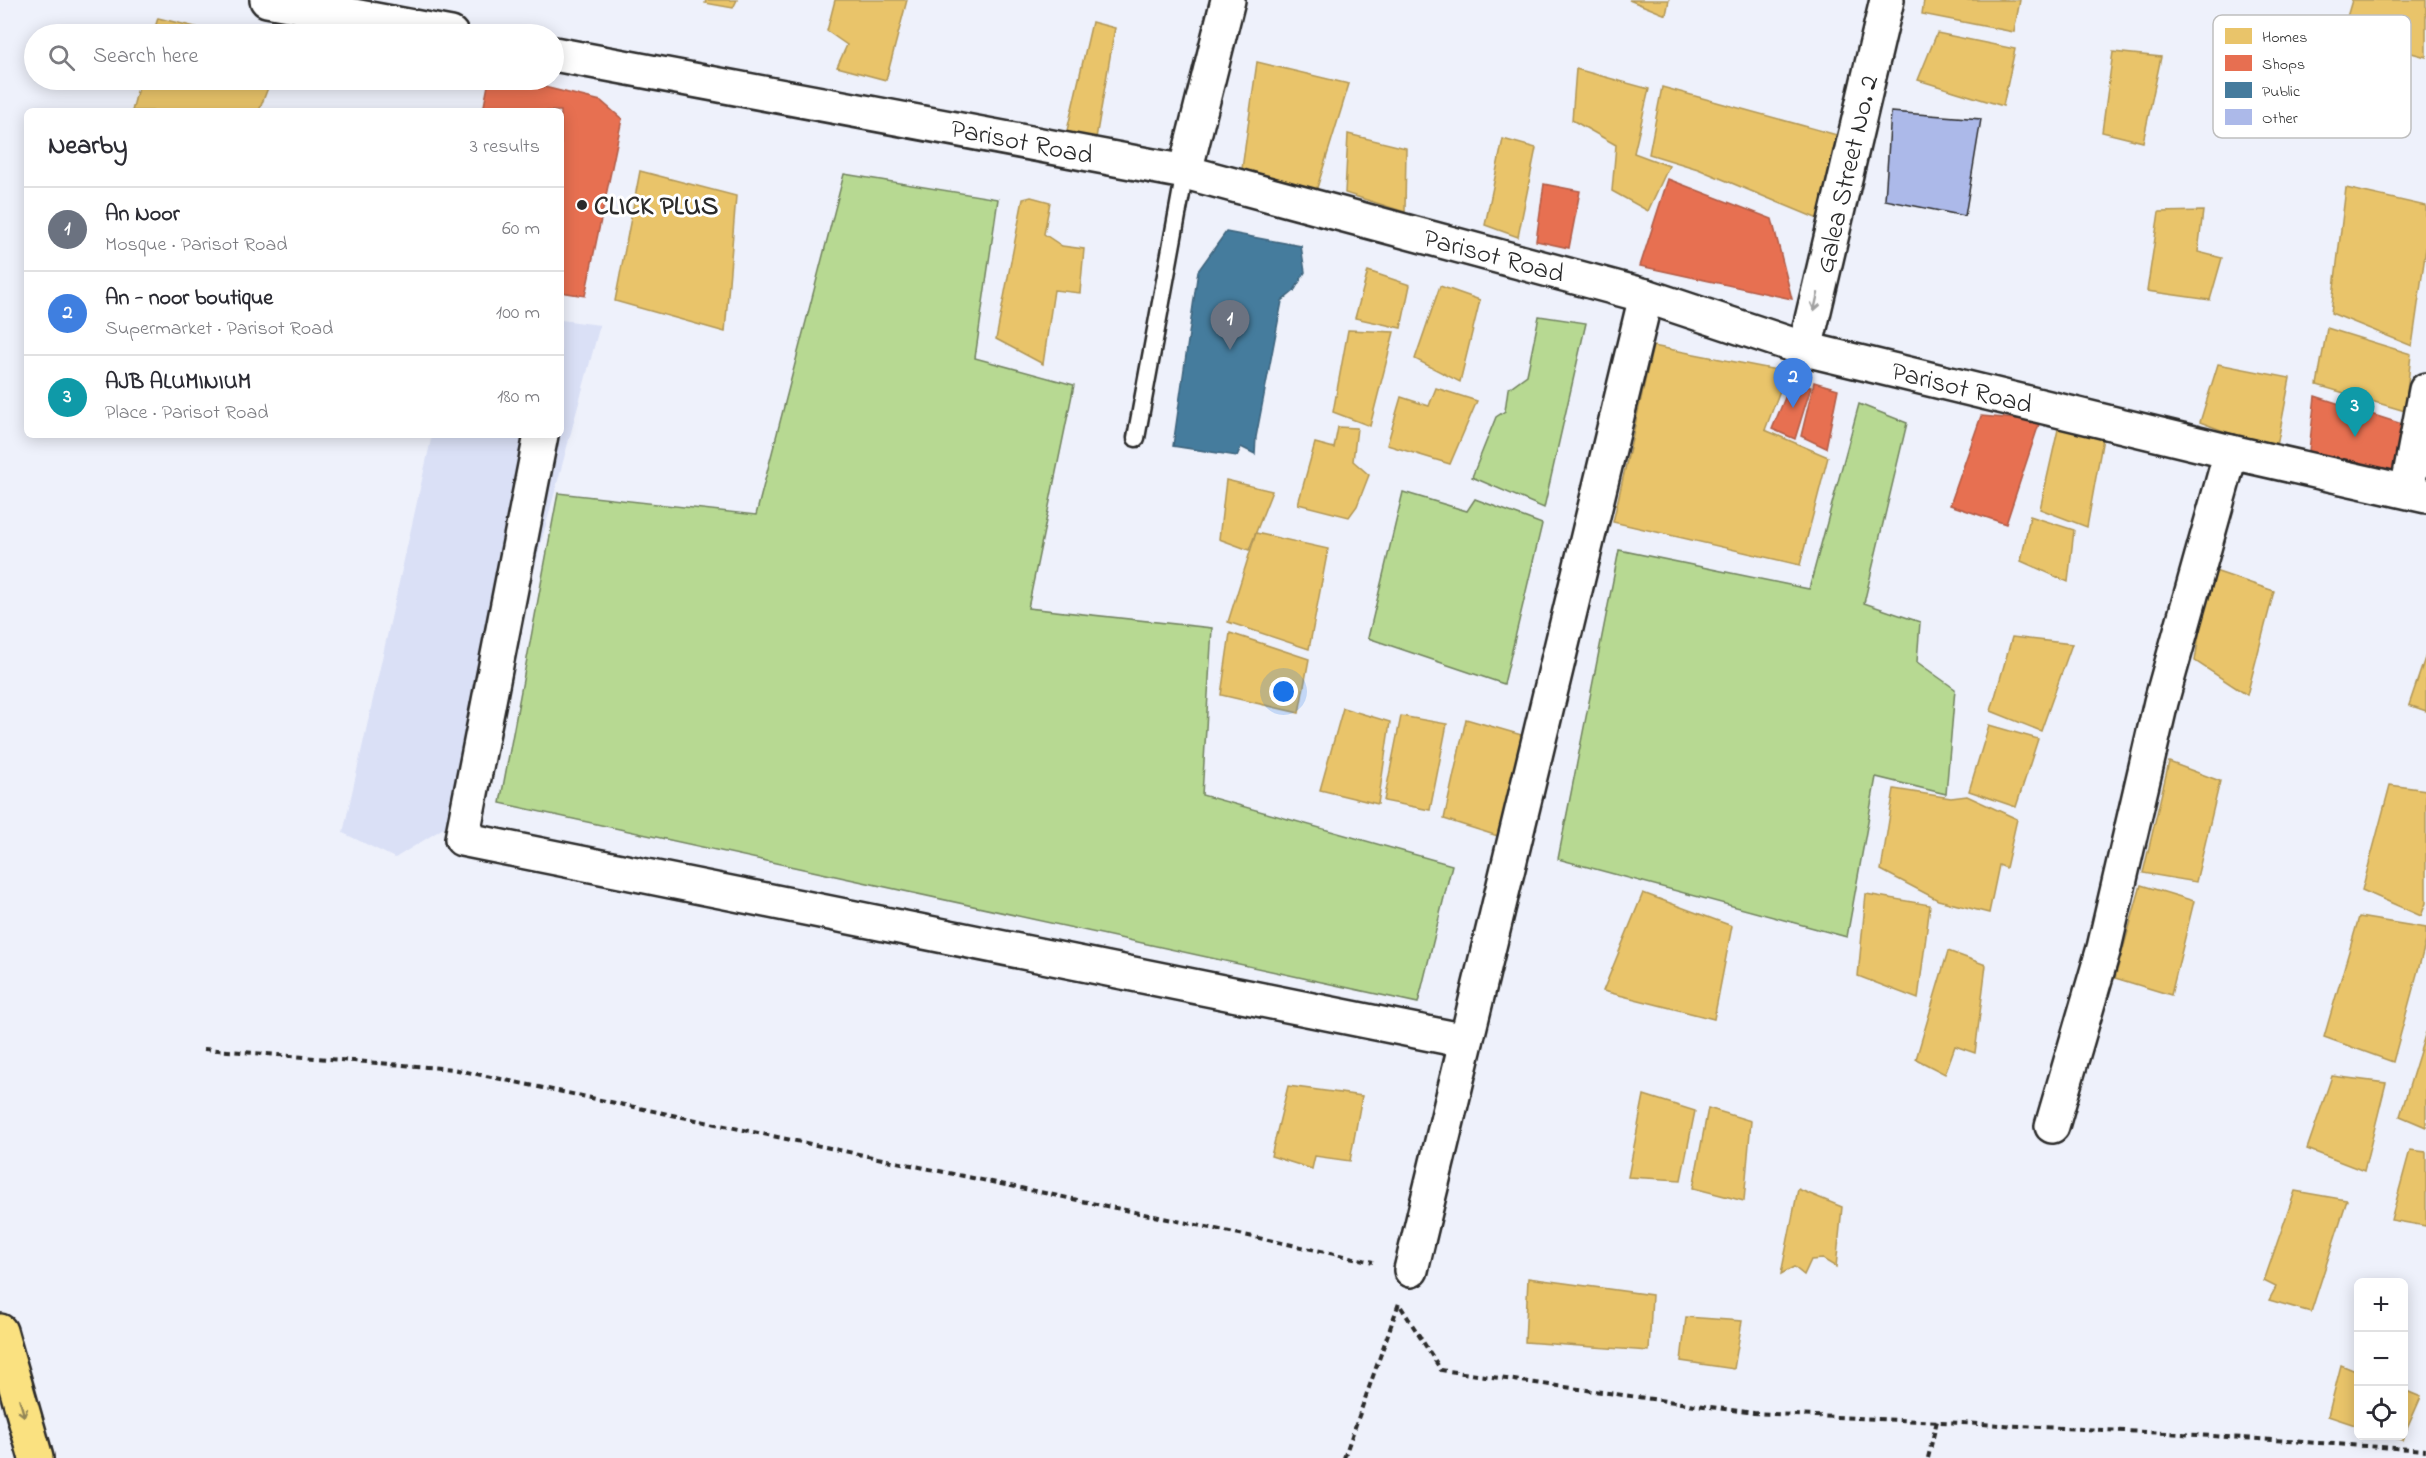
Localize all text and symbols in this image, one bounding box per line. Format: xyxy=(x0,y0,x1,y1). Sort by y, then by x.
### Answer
legend xyxy=(2213,15,2411,138)
search box xyxy=(24,24,564,90)
text: Homes xyxy=(2262,26,2307,50)
icon: search xyxy=(45,41,78,74)
text: Search here xyxy=(93,41,198,73)
text: Shops xyxy=(2262,53,2305,77)
street label: Galea Street No. 2 xyxy=(1807,72,1890,277)
text: Public xyxy=(2262,80,2301,104)
text: Other xyxy=(2262,107,2298,131)
street label: Parisot Road xyxy=(947,111,1096,176)
text: Nearby xyxy=(48,128,127,166)
text: 3 results xyxy=(470,133,540,162)
place label: CLICK PLUS xyxy=(594,188,718,227)
marker: CLICK PLUS xyxy=(575,198,589,212)
text: An Noor xyxy=(105,199,179,231)
text: 1 xyxy=(64,215,71,244)
text: 60 m xyxy=(502,215,540,244)
street label: Parisot Road xyxy=(1419,220,1568,295)
text: Mosque · Parisot Road xyxy=(105,231,287,260)
text: An - noor boutique xyxy=(105,283,273,315)
one-way arrow xyxy=(1810,292,1821,312)
text: 2 xyxy=(63,299,72,328)
text: 100 m xyxy=(496,299,540,328)
pin: 1 xyxy=(1210,300,1250,350)
text: Supermarket · Parisot Road xyxy=(105,315,333,344)
street label: Parisot Road xyxy=(1887,353,2036,426)
pin: 2 xyxy=(1774,358,1812,408)
text: AJB ALUMINIUM xyxy=(105,367,251,399)
text: 3 xyxy=(63,383,72,412)
text: 180 m xyxy=(497,383,540,412)
pin: 3 xyxy=(2336,388,2374,437)
text: Place · Parisot Road xyxy=(105,399,268,428)
your location xyxy=(1269,677,1298,706)
map controls xyxy=(2354,1278,2408,1440)
button: + xyxy=(2354,1278,2408,1332)
button: − xyxy=(2354,1332,2408,1386)
button: locate xyxy=(2354,1386,2408,1440)
one-way arrow xyxy=(16,1398,28,1417)

